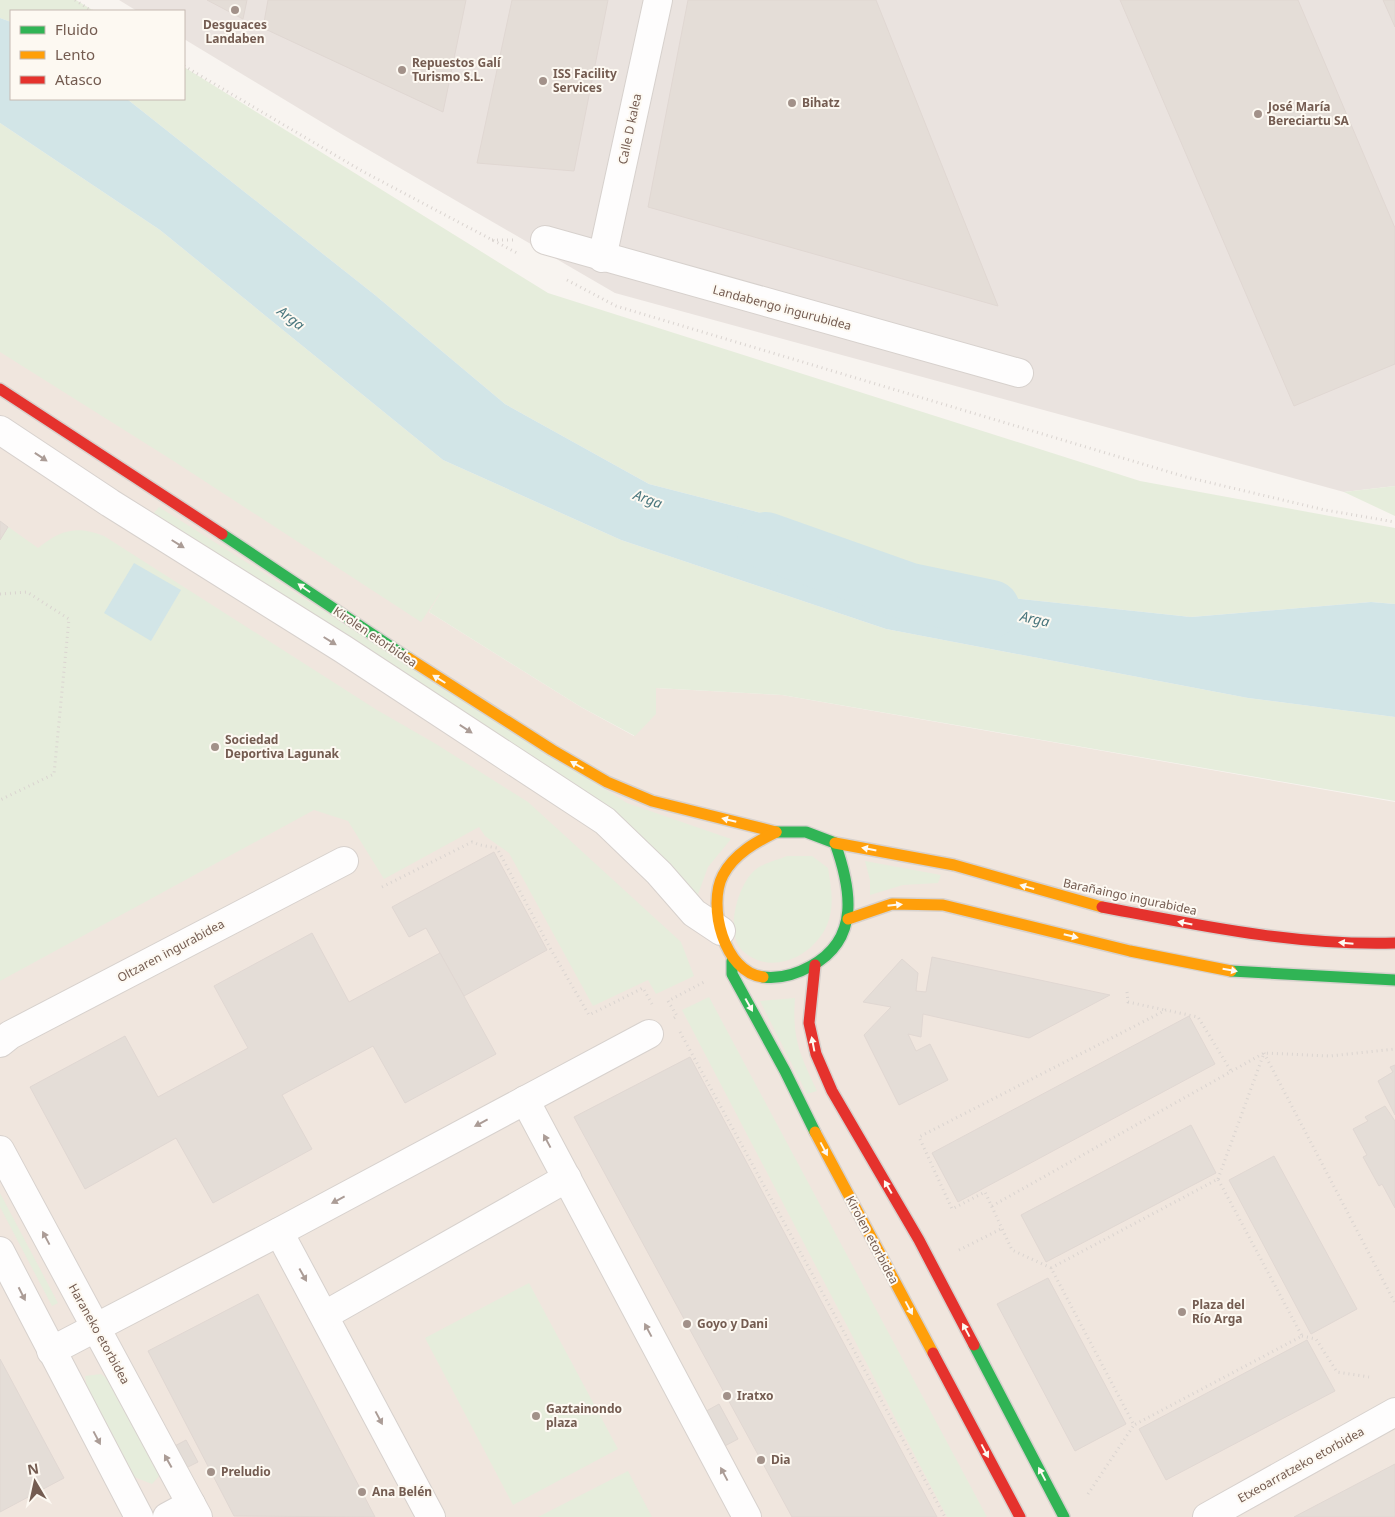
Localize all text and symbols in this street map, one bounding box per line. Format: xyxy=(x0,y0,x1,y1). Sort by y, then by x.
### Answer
marker: Desguaces Landaben xyxy=(229,4,241,16)
legend xyxy=(10,10,185,100)
place label: Desguaces Landaben xyxy=(203,16,267,47)
text: Fluido xyxy=(55,19,98,39)
text: Lento xyxy=(55,44,95,64)
place label: Repuestos Galí Turismo S.L. xyxy=(412,54,502,85)
marker: Repuestos Galí Turismo S.L. xyxy=(396,64,408,76)
place label: ISS Facility Services xyxy=(553,65,617,96)
text: Atasco xyxy=(55,69,102,89)
marker: ISS Facility Services xyxy=(537,75,549,87)
street label: Calle D kalea xyxy=(614,92,645,166)
place label: Bihatz xyxy=(802,94,840,111)
marker: Bihatz xyxy=(786,97,798,109)
place label: José María Bereciartu SA xyxy=(1267,98,1350,129)
marker: José María Bereciartu SA xyxy=(1252,108,1264,120)
street label: Landabengo ingurubidea xyxy=(711,281,853,334)
water label: Arga xyxy=(273,301,309,334)
one-way arrow xyxy=(34,452,47,462)
water label: Arga xyxy=(630,484,665,512)
one-way arrow xyxy=(171,540,184,549)
one-way arrow xyxy=(298,583,311,594)
street label: Kirolen etorbidea xyxy=(330,602,420,671)
water label: Arga xyxy=(1018,606,1051,631)
one-way arrow xyxy=(323,636,336,645)
one-way arrow xyxy=(433,674,446,684)
one-way arrow xyxy=(459,724,473,734)
place label: Sociedad Deportiva Lagunak xyxy=(225,731,340,762)
marker: Sociedad Deportiva Lagunak xyxy=(209,741,221,753)
one-way arrow xyxy=(571,760,584,769)
one-way arrow xyxy=(721,816,736,824)
one-way arrow xyxy=(861,845,877,853)
street label: Barañaingo ingurabidea xyxy=(1062,874,1199,919)
one-way arrow xyxy=(1019,882,1034,890)
one-way arrow xyxy=(887,901,903,909)
street label: Oltzaren ingurabidea xyxy=(114,915,227,986)
one-way arrow xyxy=(1177,918,1193,926)
one-way arrow xyxy=(1064,932,1079,940)
one-way arrow xyxy=(1338,939,1354,947)
one-way arrow xyxy=(1222,967,1238,975)
one-way arrow xyxy=(745,998,753,1012)
one-way arrow xyxy=(809,1035,817,1051)
one-way arrow xyxy=(474,1119,489,1127)
one-way arrow xyxy=(543,1133,551,1148)
one-way arrow xyxy=(820,1142,828,1157)
one-way arrow xyxy=(884,1181,893,1194)
street label: Kirolen etorbidea xyxy=(842,1193,903,1287)
one-way arrow xyxy=(332,1195,345,1204)
one-way arrow xyxy=(42,1231,50,1245)
one-way arrow xyxy=(298,1268,307,1281)
street label: Haraneko etorbidea xyxy=(65,1280,134,1387)
one-way arrow xyxy=(18,1287,26,1301)
place label: Plaza del Río Arga xyxy=(1192,1296,1245,1327)
one-way arrow xyxy=(905,1301,913,1315)
marker: Plaza del Río Arga xyxy=(1176,1306,1188,1318)
place label: Goyo y Dani xyxy=(697,1315,768,1332)
marker: Goyo y Dani xyxy=(681,1318,693,1330)
one-way arrow xyxy=(644,1323,652,1338)
one-way arrow xyxy=(962,1323,970,1337)
place label: Iratxo xyxy=(737,1387,773,1404)
marker: Iratxo xyxy=(721,1390,733,1402)
place label: Gaztainondo plaza xyxy=(546,1400,622,1431)
marker: Gaztainondo plaza xyxy=(530,1410,542,1422)
one-way arrow xyxy=(375,1411,383,1425)
street label: Etxeoarratzeko etorbidea xyxy=(1234,1423,1367,1507)
one-way arrow xyxy=(93,1431,101,1446)
one-way arrow xyxy=(981,1445,990,1458)
place label: Dia xyxy=(771,1451,791,1468)
one-way arrow xyxy=(164,1454,173,1468)
marker: Dia xyxy=(755,1454,767,1466)
north arrow xyxy=(10,1457,60,1507)
text: N xyxy=(26,1458,40,1479)
place label: Preludio xyxy=(221,1463,271,1480)
marker: Preludio xyxy=(205,1466,217,1478)
one-way arrow xyxy=(720,1467,728,1481)
one-way arrow xyxy=(1038,1467,1046,1481)
place label: Ana Belén xyxy=(372,1483,432,1500)
marker: Ana Belén xyxy=(356,1486,368,1498)

